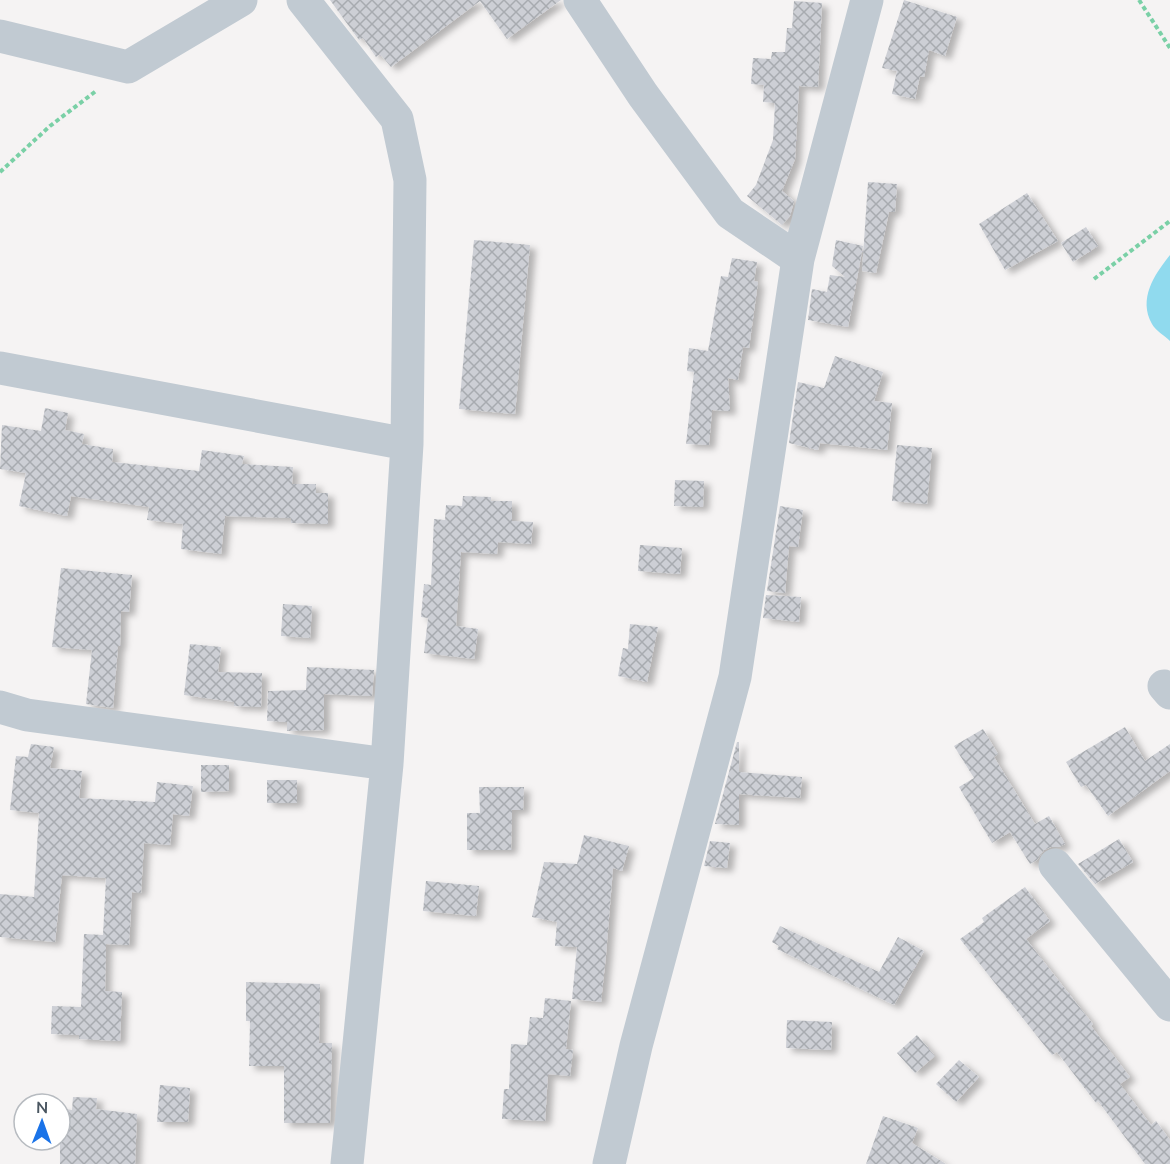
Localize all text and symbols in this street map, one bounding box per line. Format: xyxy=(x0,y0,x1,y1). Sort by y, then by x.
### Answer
north arrow xyxy=(12,1092,72,1152)
text: N xyxy=(36,1097,48,1117)

